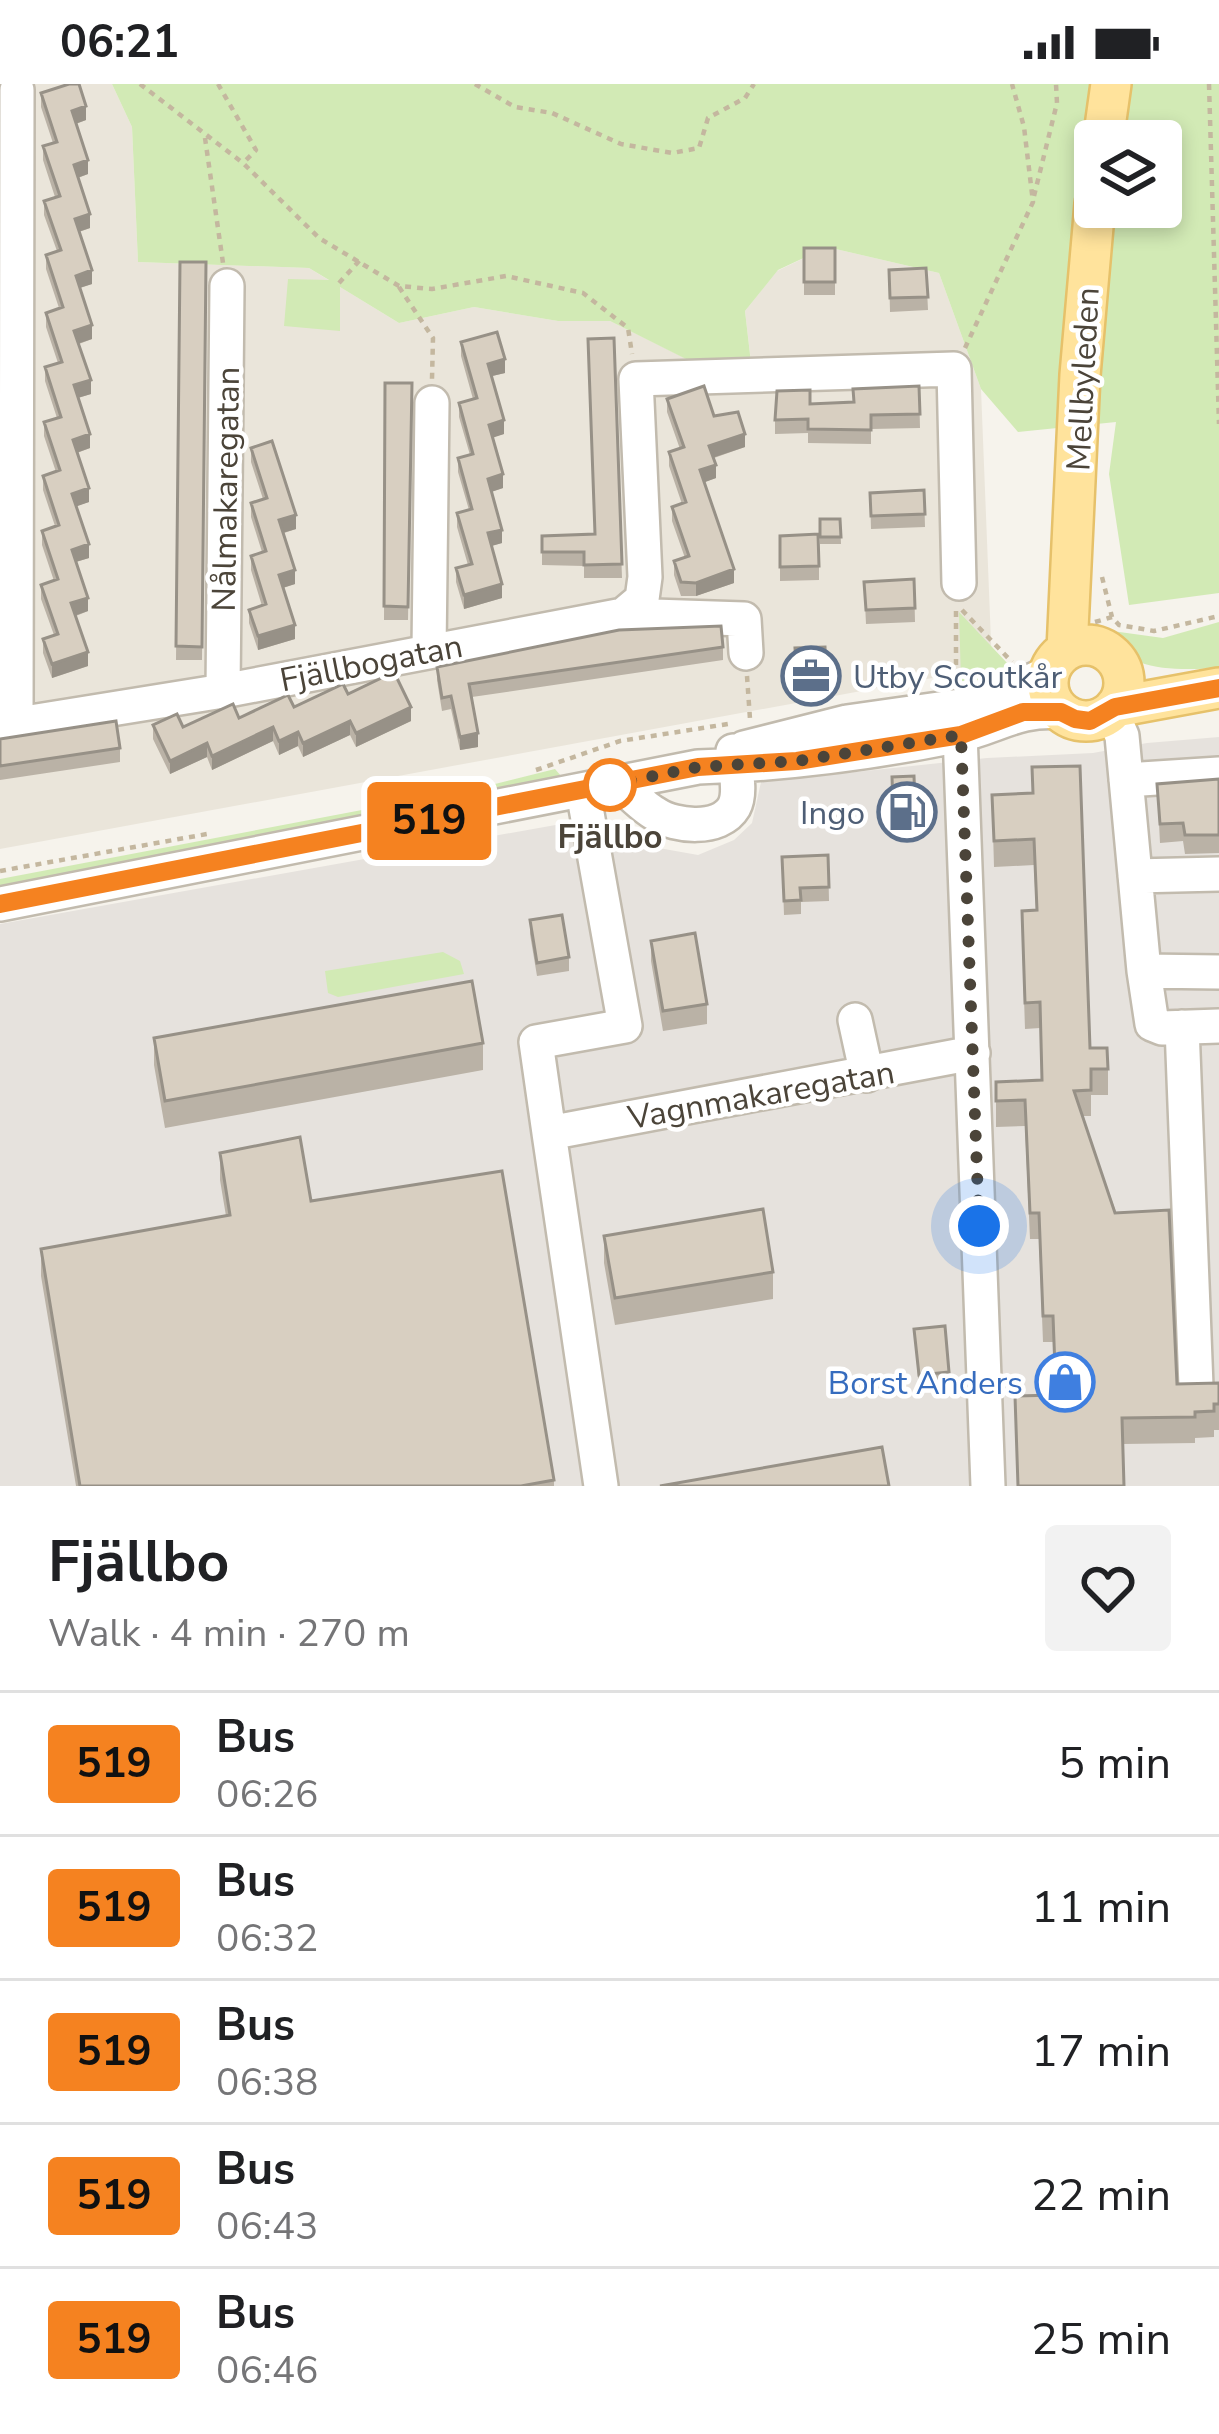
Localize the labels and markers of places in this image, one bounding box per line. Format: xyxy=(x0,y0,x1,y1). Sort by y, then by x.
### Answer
office icon: Utby Scoutkår xyxy=(780,645,842,707)
place label: Utby Scoutkår xyxy=(853,655,1062,700)
marker: Fjällbo xyxy=(585,760,635,810)
fuel station icon: Ingo xyxy=(876,781,938,843)
place label: Ingo xyxy=(800,791,865,836)
place label: Fjällbo xyxy=(557,815,663,860)
shop icon: Borst Anders xyxy=(1034,1351,1096,1413)
place label: Borst Anders xyxy=(828,1361,1023,1406)

